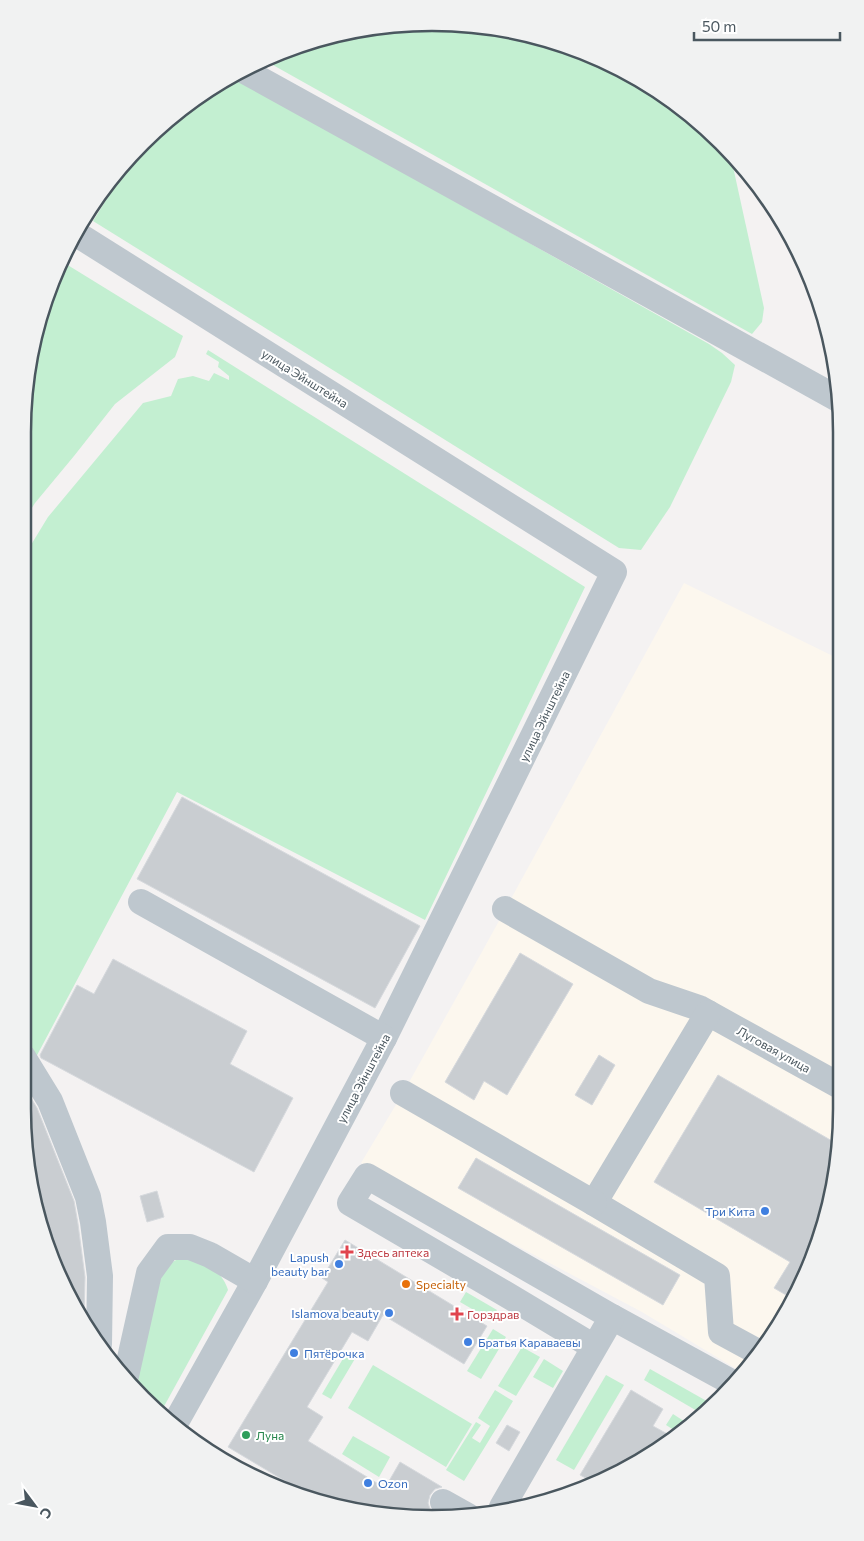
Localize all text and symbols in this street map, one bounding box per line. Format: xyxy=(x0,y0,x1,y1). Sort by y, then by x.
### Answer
scale bar xyxy=(694,10,840,42)
text: 50 m xyxy=(702,17,736,35)
street label: улица Эйнштейна xyxy=(259,346,351,410)
street label: улица Эйнштейна xyxy=(516,668,572,764)
street label: Луговая улица xyxy=(735,1023,813,1075)
street label: улица Эйнштейна xyxy=(334,1031,392,1125)
place label: Три Кита xyxy=(705,1204,755,1218)
marker: Три Кита xyxy=(759,1205,771,1217)
place label: Здесь аптека xyxy=(357,1245,429,1259)
marker: Здесь аптека xyxy=(341,1246,353,1258)
place label: Lapush beauty bar xyxy=(271,1250,329,1278)
marker: Lapush beauty bar xyxy=(333,1258,345,1270)
place label: Specialty xyxy=(416,1277,466,1291)
marker: Specialty xyxy=(400,1278,412,1290)
place label: Islamova beauty xyxy=(291,1306,379,1320)
marker: Islamova beauty xyxy=(383,1307,395,1319)
place label: Горздрав xyxy=(467,1307,519,1321)
marker: Горздрав xyxy=(451,1308,463,1320)
place label: Братья Караваевы xyxy=(478,1335,581,1349)
marker: Братья Караваевы xyxy=(462,1336,474,1348)
place label: Пятёрочка xyxy=(304,1346,364,1360)
marker: Пятёрочка xyxy=(288,1347,300,1359)
place label: Луна xyxy=(256,1428,284,1442)
marker: Луна xyxy=(240,1429,252,1441)
place label: Ozon xyxy=(378,1476,408,1490)
marker: Ozon xyxy=(362,1477,374,1489)
north arrow xyxy=(10,1481,60,1531)
text: С xyxy=(37,1505,56,1522)

